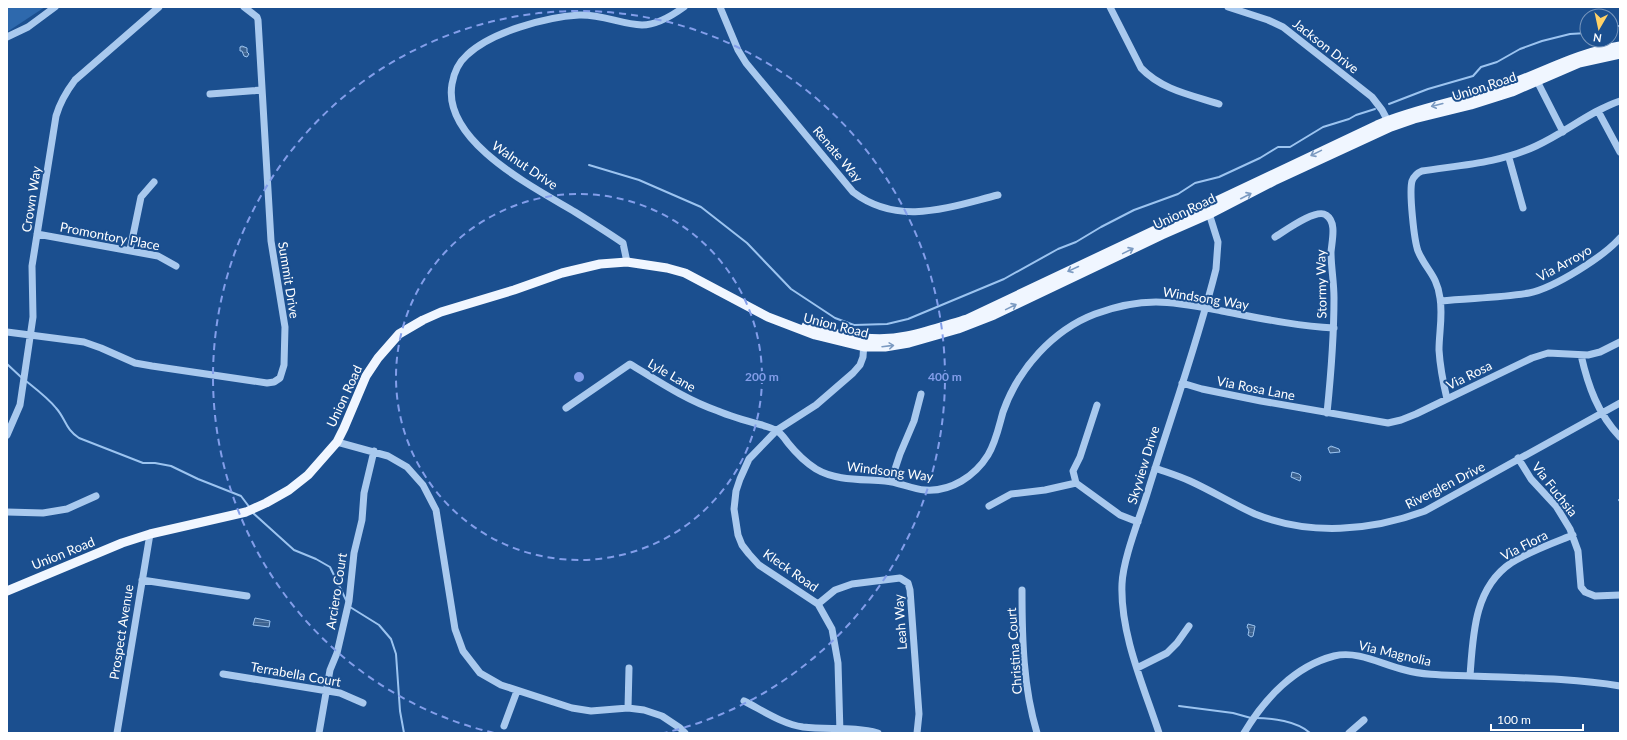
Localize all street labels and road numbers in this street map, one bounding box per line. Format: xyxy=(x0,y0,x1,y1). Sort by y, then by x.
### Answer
street label: Jackson Drive xyxy=(1290,15,1362,77)
street label: Union Road xyxy=(1450,68,1518,104)
street label: Renate Way xyxy=(810,123,866,186)
street label: Walnut Drive xyxy=(489,137,561,193)
street label: Crown Way xyxy=(18,165,44,233)
street label: Union Road xyxy=(1150,190,1218,232)
street label: Promontory Place xyxy=(59,218,161,254)
street label: Summit Drive xyxy=(275,240,303,320)
street label: Via Arroyo xyxy=(1534,241,1594,285)
street label: Stormy Way xyxy=(1312,249,1330,319)
street label: Windsong Way xyxy=(1162,283,1250,313)
street label: Union Road xyxy=(802,309,870,341)
street label: Lyle Lane xyxy=(645,355,699,395)
street label: Via Rosa xyxy=(1444,357,1494,393)
street label: Union Road xyxy=(323,362,365,430)
street label: Via Rosa Lane xyxy=(1215,373,1297,403)
street label: Skyview Drive xyxy=(1123,424,1163,506)
street label: Windsong Way xyxy=(846,458,934,484)
street label: Riverglen Drive xyxy=(1402,458,1488,512)
street label: Via Fuchsia xyxy=(1529,459,1581,519)
street label: Via Flora xyxy=(1498,526,1550,564)
street label: Union Road xyxy=(29,533,97,573)
street label: Kleck Road xyxy=(760,545,822,595)
street label: Arciero Court xyxy=(322,551,350,630)
street label: Prospect Avenue xyxy=(106,583,136,681)
street label: Leah Way xyxy=(890,593,910,650)
street label: Christina Court xyxy=(1003,607,1025,695)
street label: Via Magnolia xyxy=(1357,637,1433,669)
street label: Terrabella Court xyxy=(250,658,343,690)

